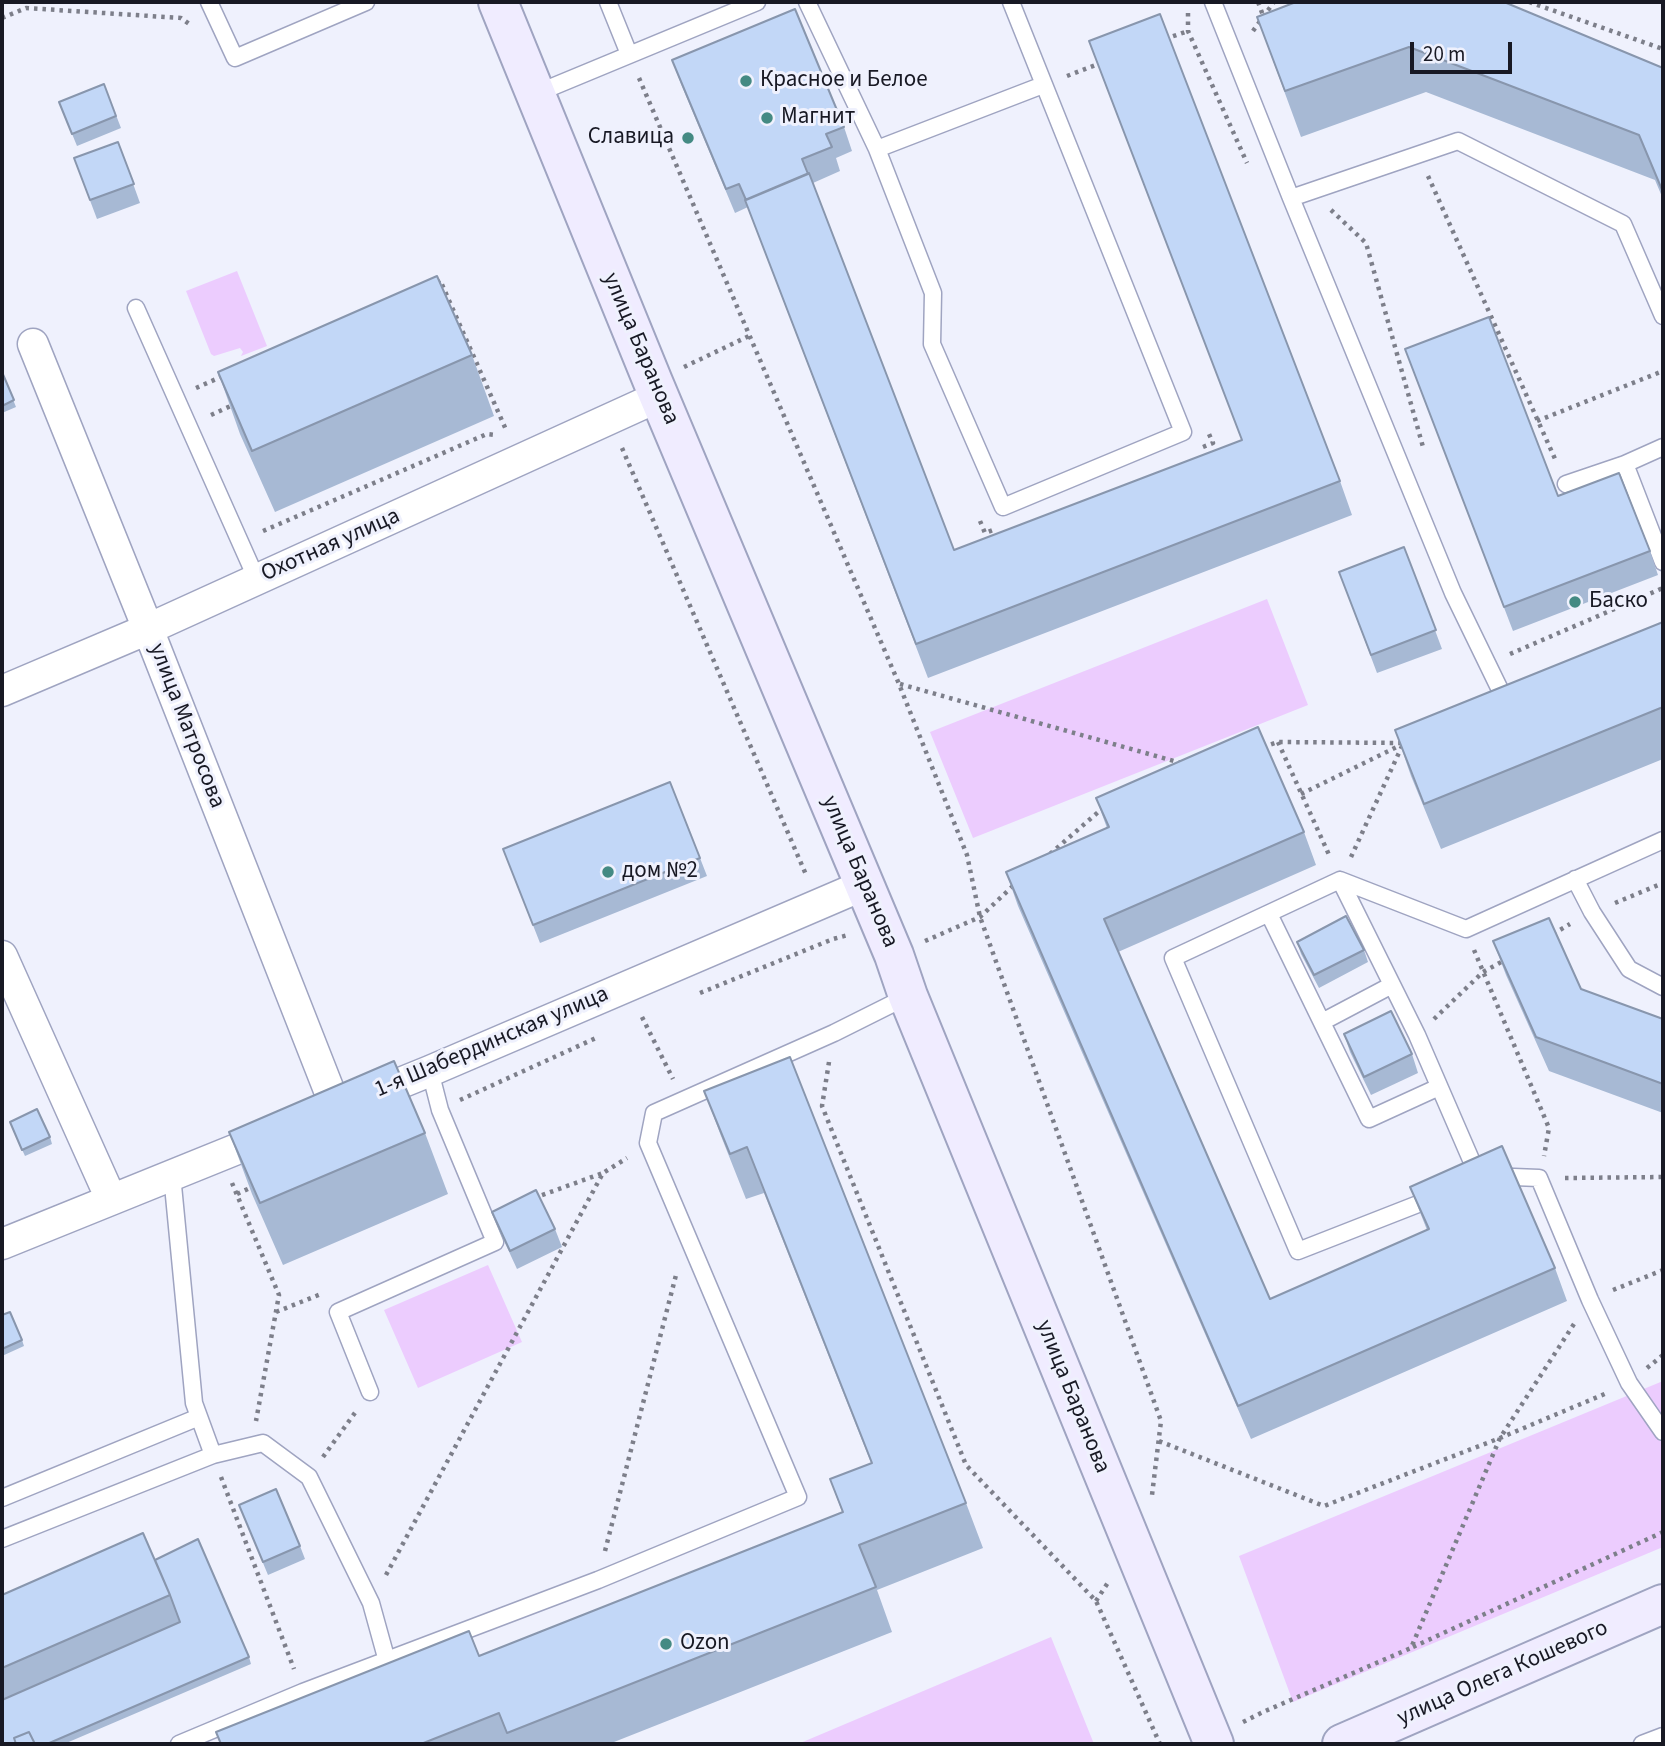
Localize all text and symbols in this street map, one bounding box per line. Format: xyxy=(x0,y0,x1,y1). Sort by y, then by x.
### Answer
scale bar xyxy=(1413,28,1514,72)
text: 20 m xyxy=(1423,39,1465,69)
place label: Красное и Белое xyxy=(760,67,928,95)
marker: Красное и Белое xyxy=(738,73,754,89)
place label: Магнит xyxy=(781,104,855,132)
marker: Магнит xyxy=(759,110,775,126)
place label: Славица xyxy=(588,124,674,152)
marker: Славица xyxy=(680,130,696,146)
street label: улица Баранова xyxy=(596,269,684,429)
street label: Охотная улица xyxy=(257,503,405,589)
place label: Баско xyxy=(1589,588,1648,616)
marker: Баско xyxy=(1567,594,1583,610)
street label: улица Матросова xyxy=(142,640,230,812)
street label: улица Баранова xyxy=(815,792,903,952)
place label: дом №2 xyxy=(622,858,698,886)
marker: дом №2 xyxy=(600,864,616,880)
street label: 1-я Шабердинская улица xyxy=(371,981,613,1105)
street label: улица Баранова xyxy=(1029,1316,1115,1478)
street label: улица Олега Кошевого xyxy=(1393,1615,1613,1733)
place label: Ozon xyxy=(680,1630,730,1658)
marker: Ozon xyxy=(658,1636,674,1652)

